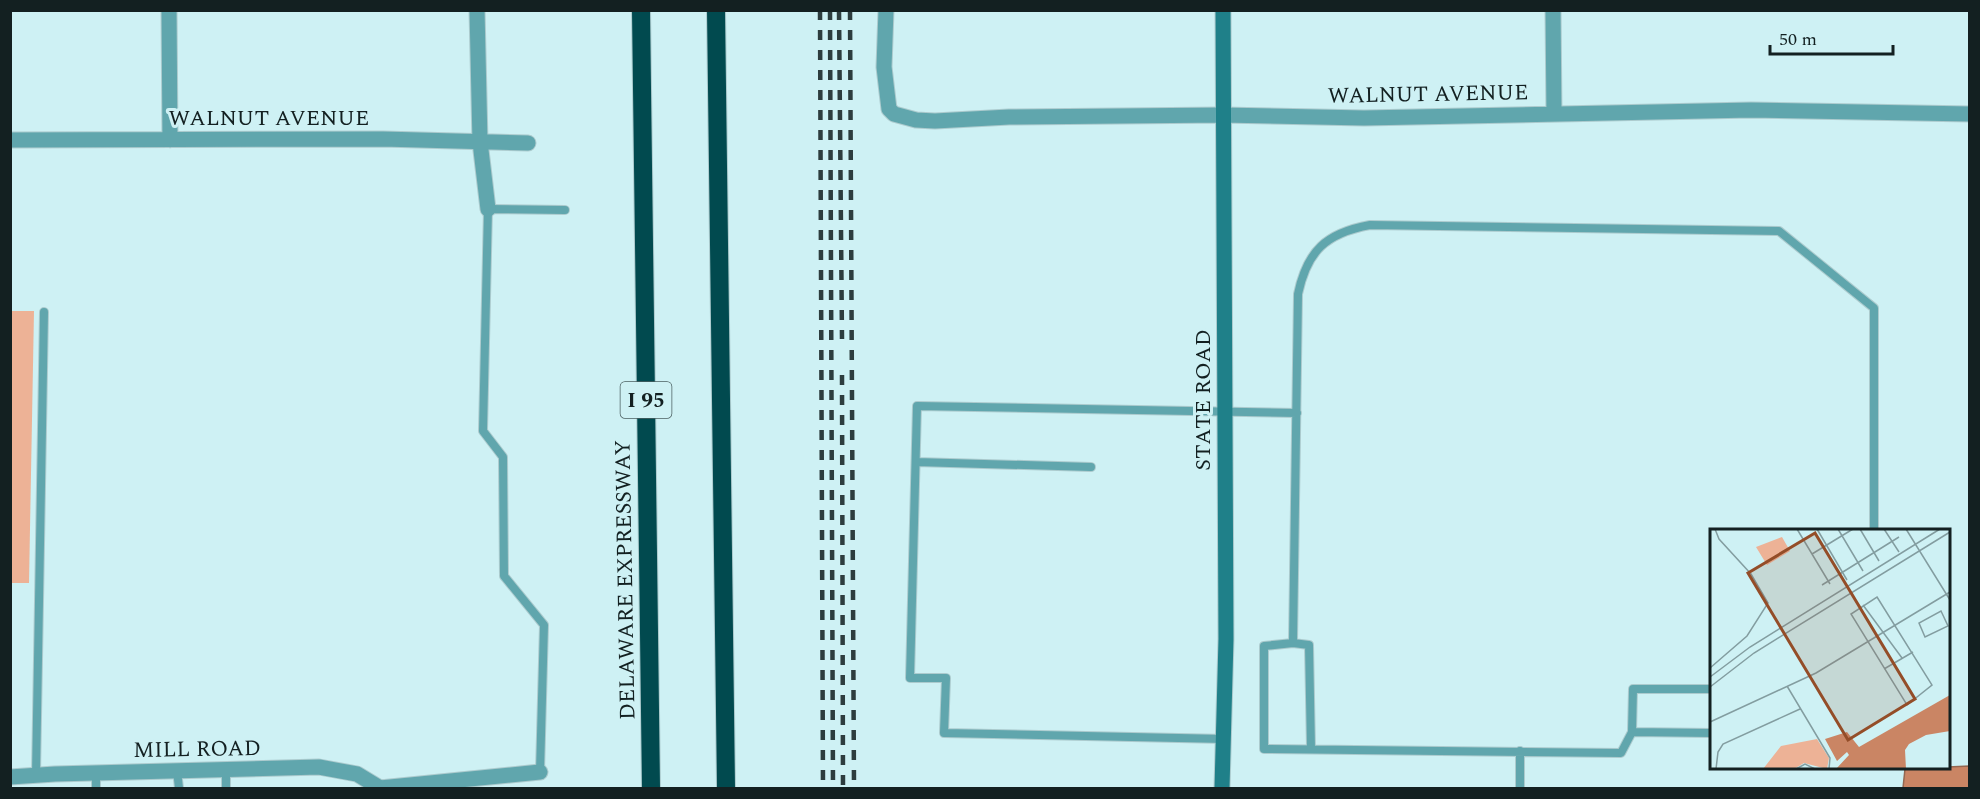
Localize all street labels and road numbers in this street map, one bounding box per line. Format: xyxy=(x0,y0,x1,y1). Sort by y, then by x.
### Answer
street label: WALNUT AVENUE xyxy=(1327,76,1529,113)
street label: WALNUT AVENUE xyxy=(169,102,369,135)
street label: STATE ROAD xyxy=(1187,329,1220,471)
road number: I 95 xyxy=(620,382,672,418)
street label: DELAWARE EXPRESSWAY xyxy=(607,439,644,720)
street label: MILL ROAD xyxy=(133,732,261,767)

